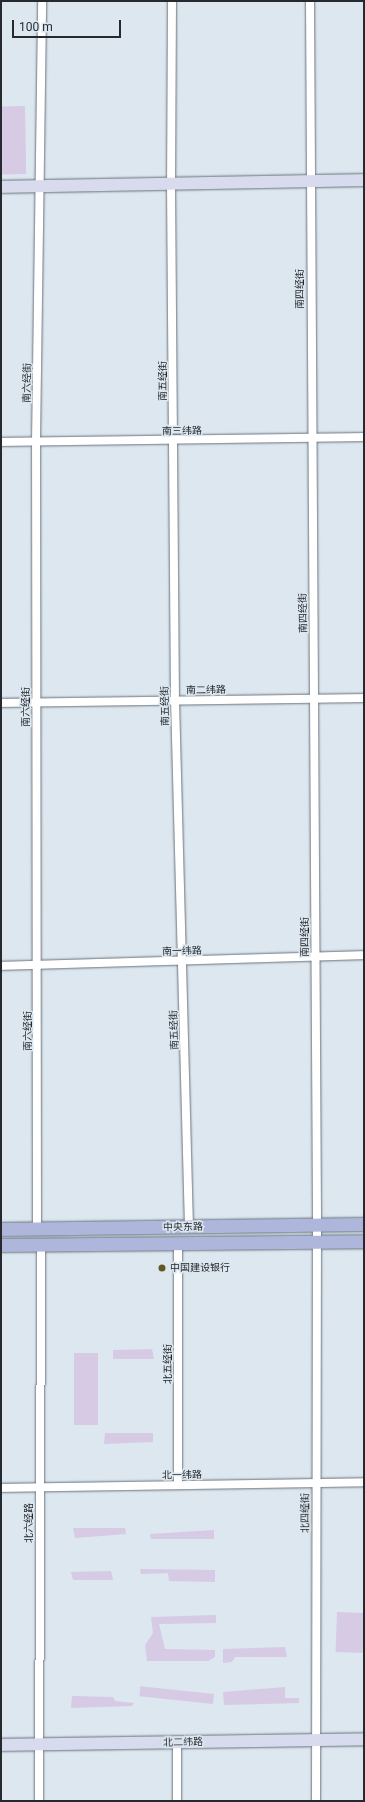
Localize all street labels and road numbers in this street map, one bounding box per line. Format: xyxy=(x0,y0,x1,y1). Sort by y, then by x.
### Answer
street label: 南四经街 xyxy=(294,269,306,309)
street label: 南五经街 xyxy=(157,361,169,401)
street label: 南六经街 xyxy=(21,363,33,403)
street label: 南三纬路 xyxy=(162,425,202,437)
street label: 南四经街 xyxy=(297,593,309,633)
street label: 南二纬路 xyxy=(186,684,226,696)
street label: 南五经街 xyxy=(159,686,171,726)
street label: 南六经街 xyxy=(20,687,32,727)
street label: 南四经街 xyxy=(299,917,311,957)
street label: 南一纬路 xyxy=(162,944,202,958)
street label: 南五经街 xyxy=(167,1010,181,1050)
street label: 南六经街 xyxy=(22,1011,34,1051)
street label: 中央东路 xyxy=(163,1221,203,1233)
street label: 北五经街 xyxy=(162,1344,174,1384)
street label: 北一纬路 xyxy=(162,1469,202,1481)
street label: 北四经街 xyxy=(299,1493,311,1533)
street label: 北六经路 xyxy=(23,1503,35,1543)
street label: 北二纬路 xyxy=(163,1736,203,1748)

